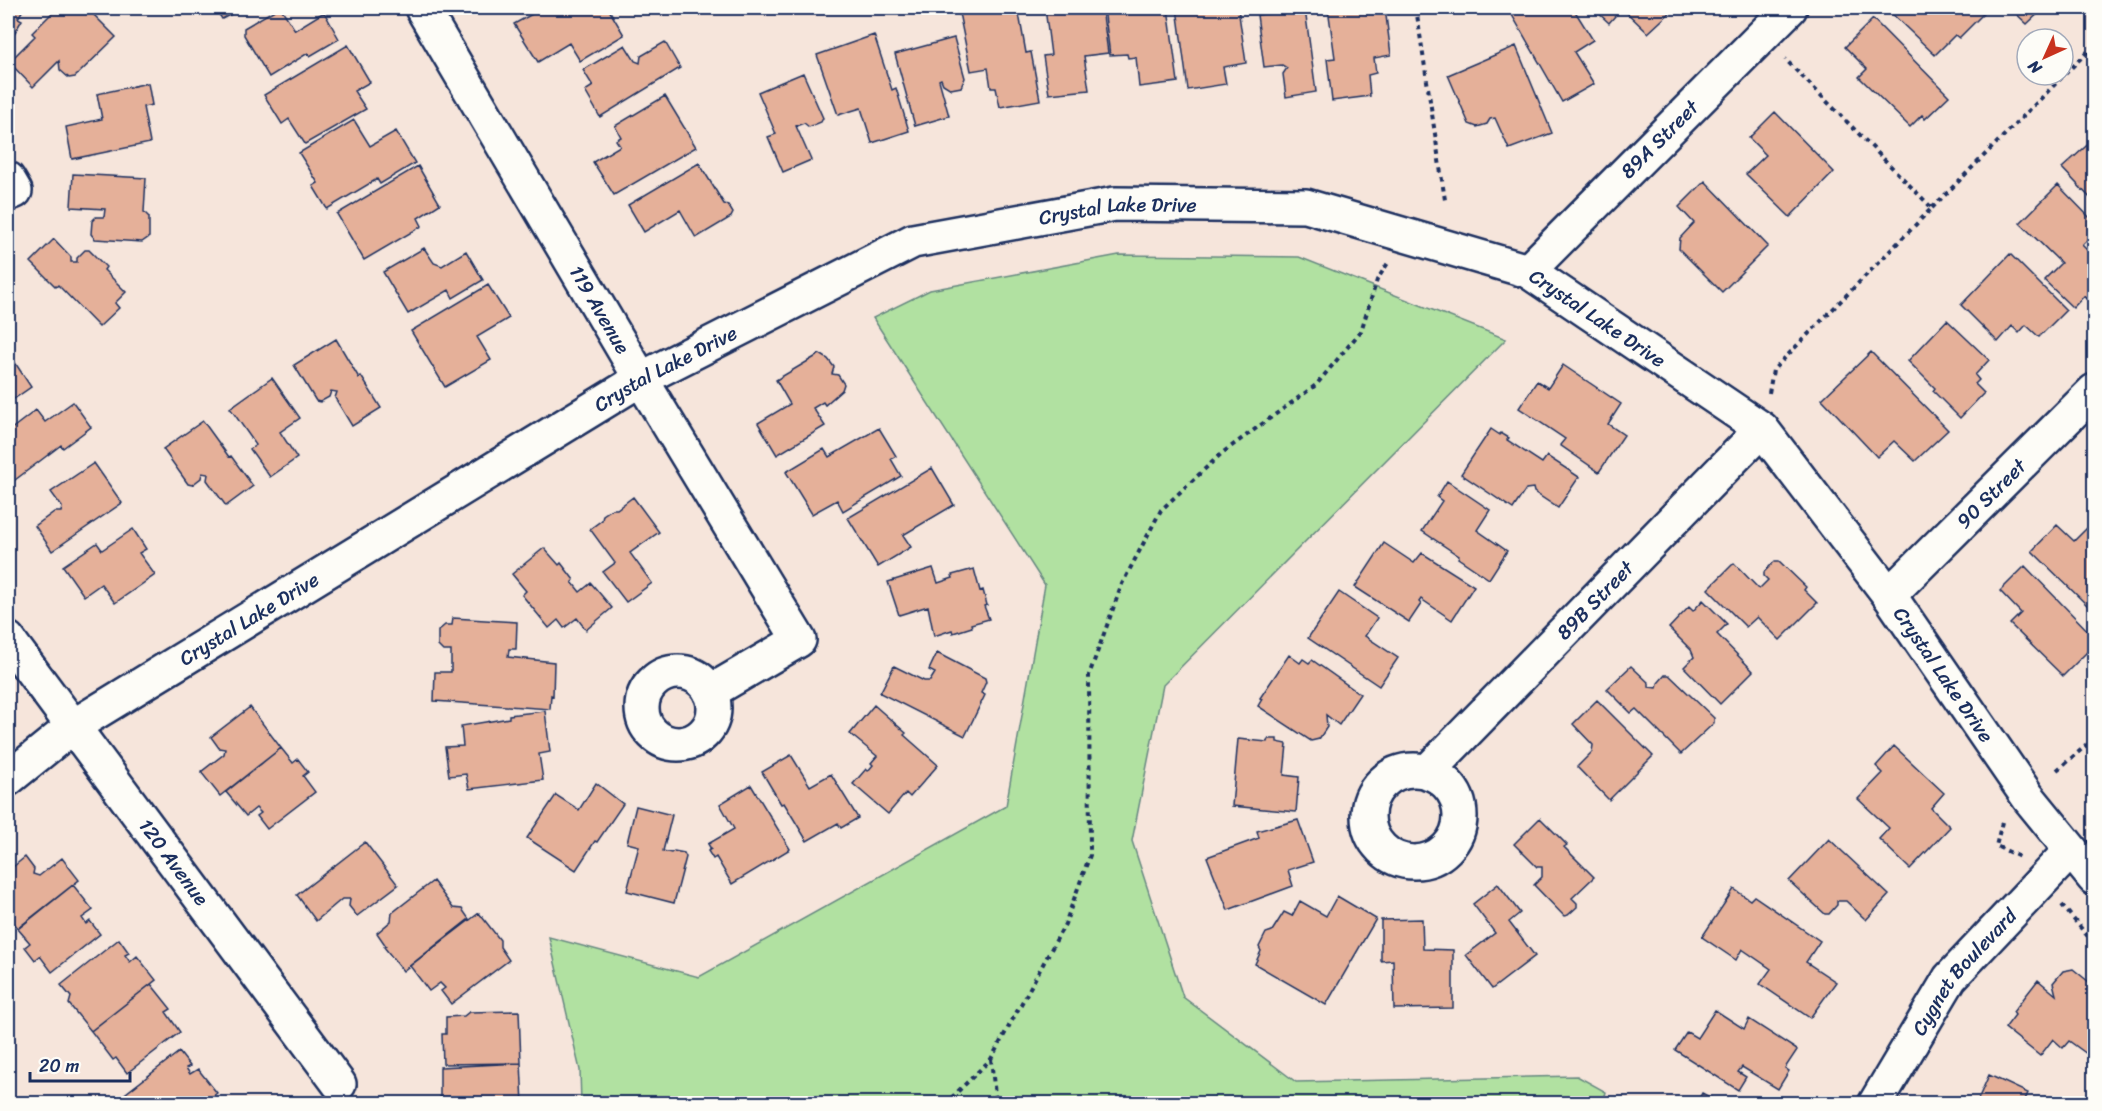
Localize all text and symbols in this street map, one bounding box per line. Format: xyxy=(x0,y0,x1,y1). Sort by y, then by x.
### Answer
north arrow xyxy=(2015,27,2075,87)
text: N xyxy=(2020,52,2050,82)
street label: 89A Street xyxy=(1611,91,1708,187)
street label: Crystal Lake Drive xyxy=(1036,186,1197,235)
street label: 119 Avenue xyxy=(560,258,640,361)
street label: Crystal Lake Drive xyxy=(1522,259,1673,377)
street label: Crystal Lake Drive xyxy=(587,315,744,422)
street label: 90 Street xyxy=(1947,449,2035,537)
street label: 89B Street xyxy=(1547,552,1643,648)
street label: Crystal Lake Drive xyxy=(172,562,326,675)
street label: Crystal Lake Drive xyxy=(1884,599,2003,750)
street label: 120 Avenue xyxy=(129,811,219,914)
street label: Cygnet Boulevard xyxy=(1902,899,2026,1042)
scale bar xyxy=(30,1045,130,1083)
text: 20 m xyxy=(39,1050,79,1082)

